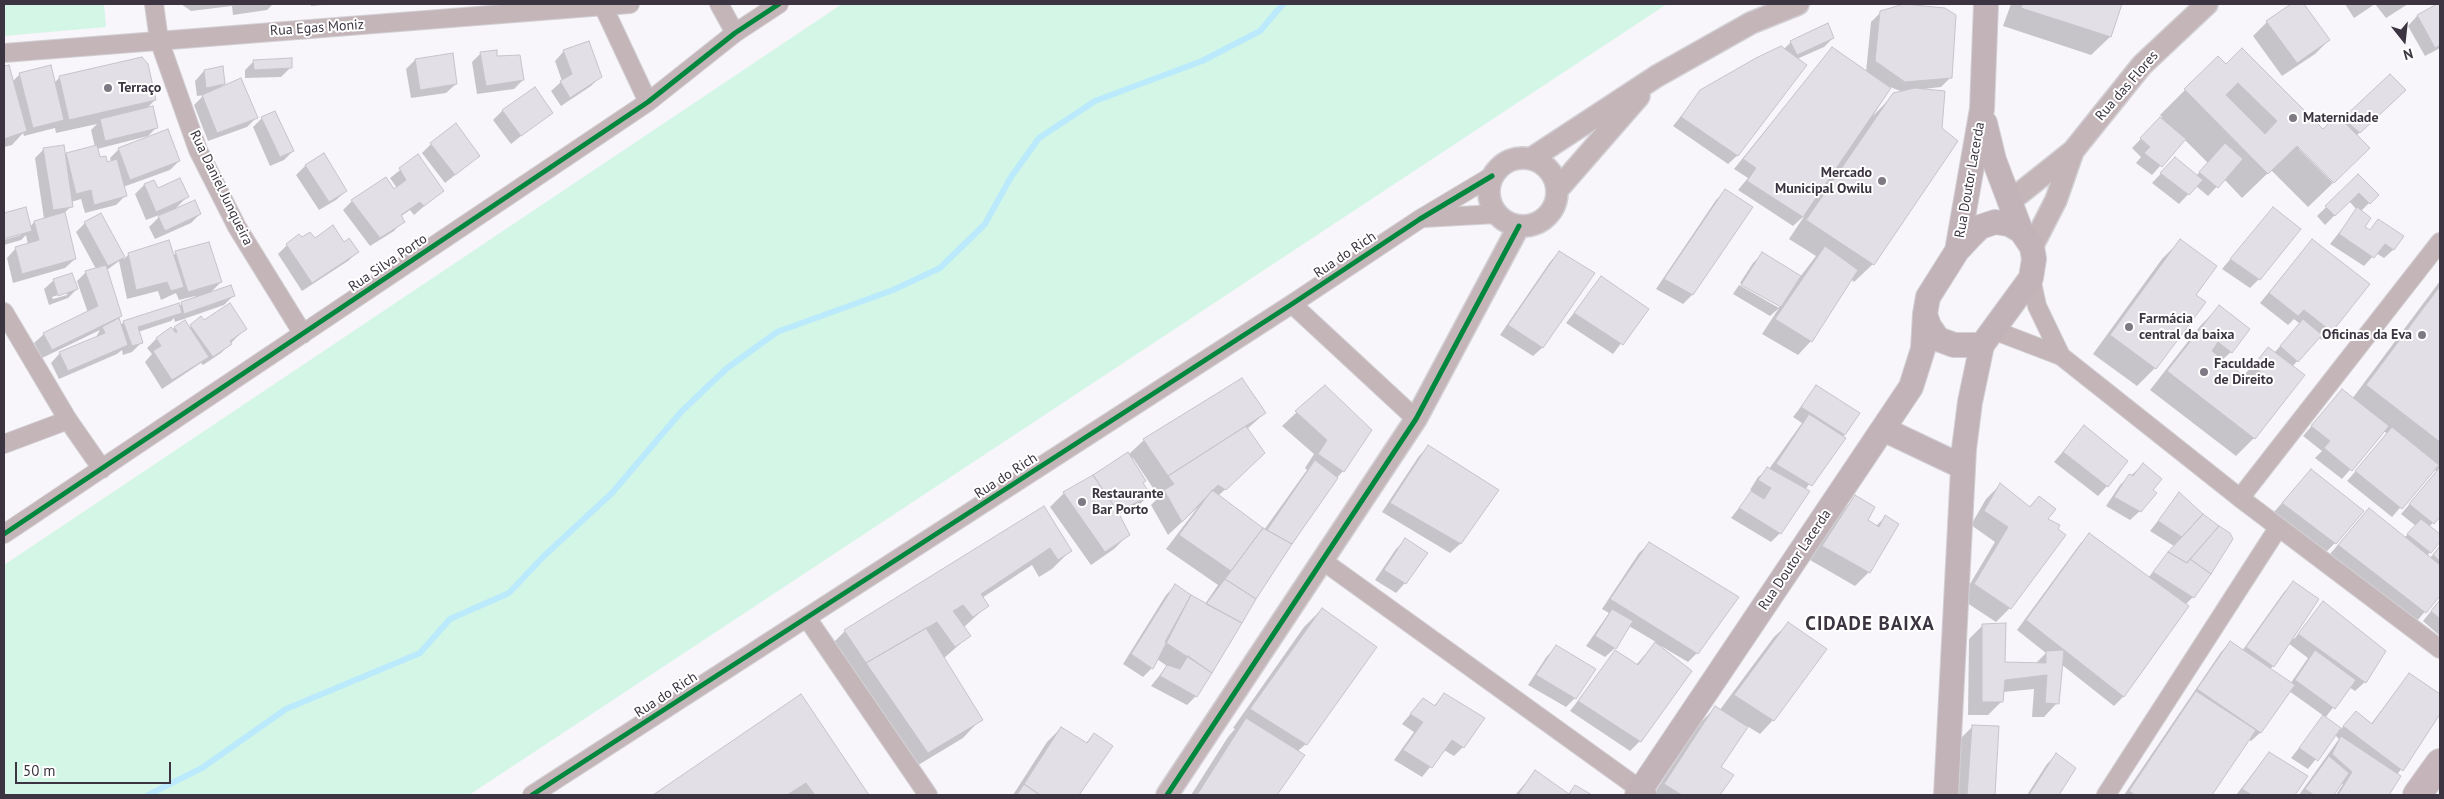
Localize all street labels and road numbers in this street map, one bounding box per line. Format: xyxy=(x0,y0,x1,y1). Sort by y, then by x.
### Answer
street label: Rua Egas Moniz xyxy=(269,16,365,40)
street label: Rua das Flores xyxy=(2092,48,2162,124)
street label: Rua Doutor Lacerda xyxy=(1952,121,1988,239)
street label: Rua Daniel Junqueira xyxy=(186,128,256,248)
street label: Rua do Rich xyxy=(1311,228,1379,282)
street label: Rua Silva Porto xyxy=(345,231,431,295)
street label: Rua do Rich xyxy=(972,450,1040,502)
street label: Rua Doutor Lacerda xyxy=(1755,507,1835,613)
street label: Rua do Rich xyxy=(632,669,700,721)

